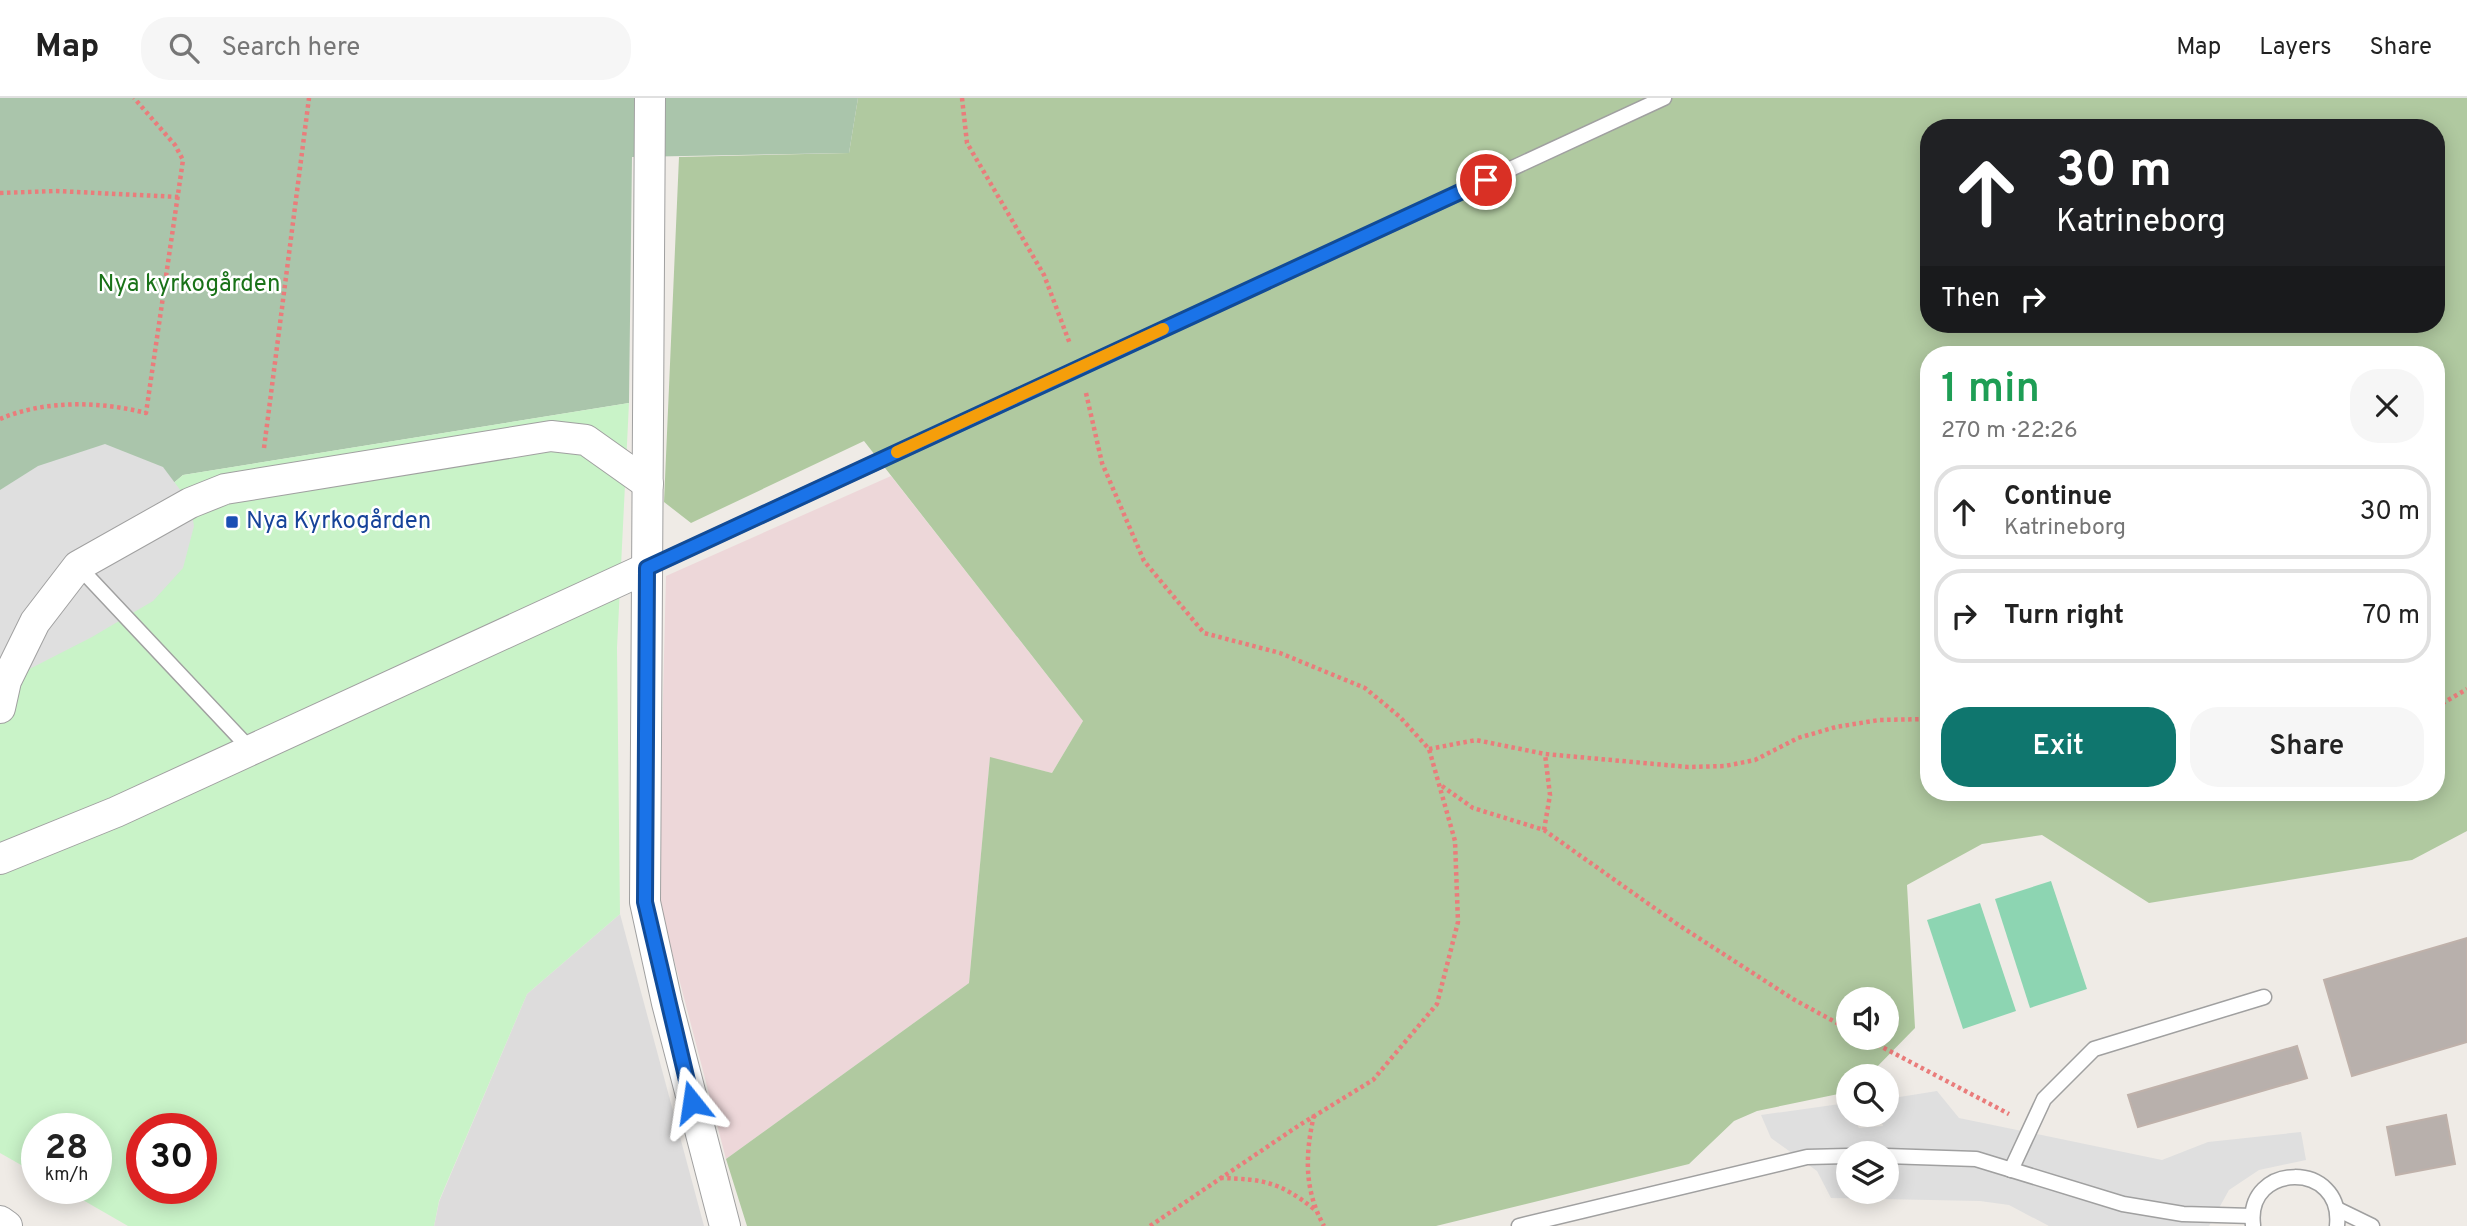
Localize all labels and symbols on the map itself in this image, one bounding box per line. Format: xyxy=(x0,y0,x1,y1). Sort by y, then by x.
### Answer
pin xyxy=(1456,150,1516,210)
park label: Nya kyrkogården xyxy=(98,270,280,300)
place label: Nya Kyrkogården xyxy=(246,507,431,537)
marker: Nya Kyrkogården xyxy=(224,514,240,530)
position arrow xyxy=(655,1065,729,1139)
speed limit sign: 30 xyxy=(126,1113,217,1204)

